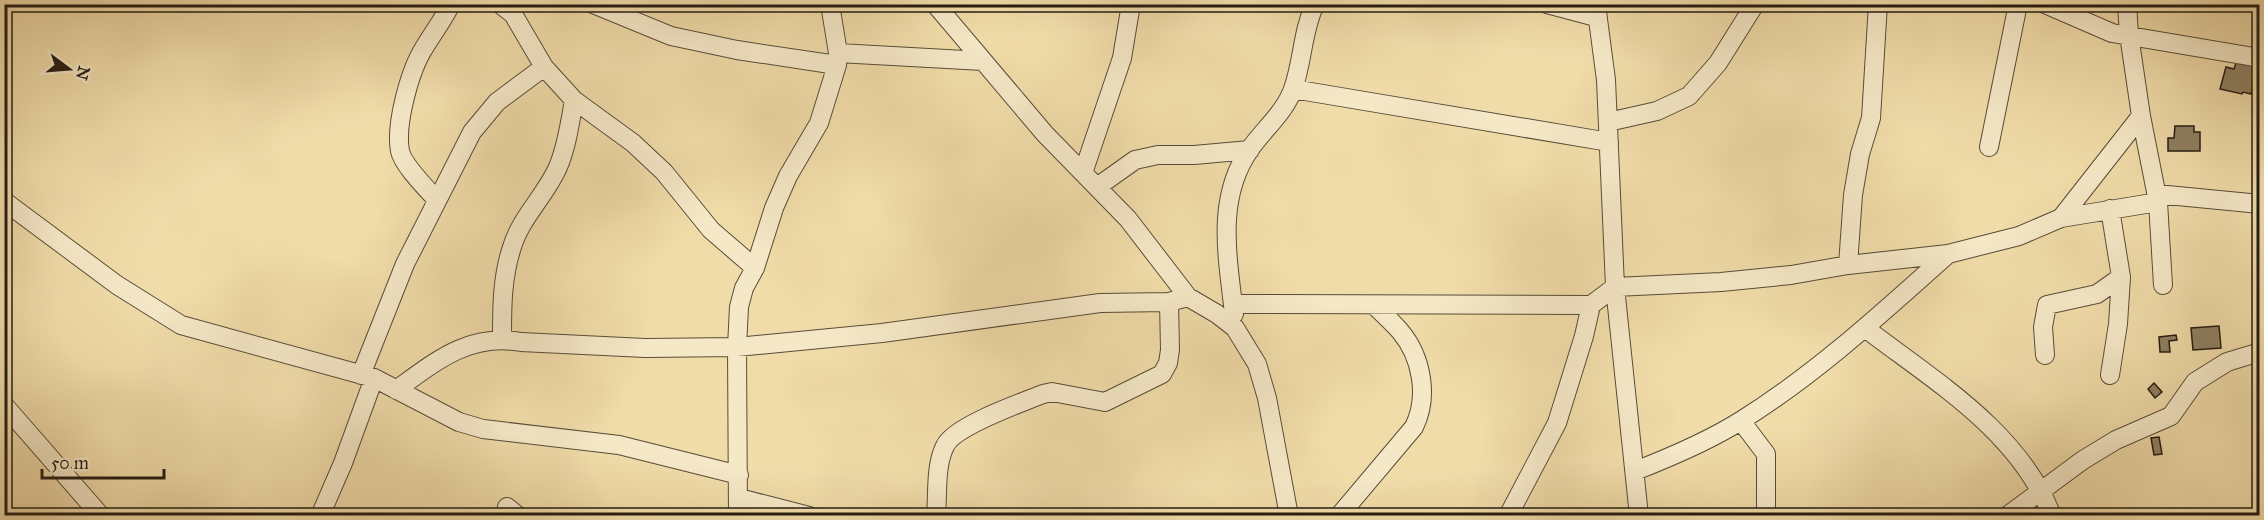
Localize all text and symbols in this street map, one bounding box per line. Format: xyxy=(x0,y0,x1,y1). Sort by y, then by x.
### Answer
north arrow xyxy=(39,39,99,99)
text: N xyxy=(72,64,94,83)
scale bar xyxy=(42,442,164,480)
text: 50 m xyxy=(51,452,89,474)

